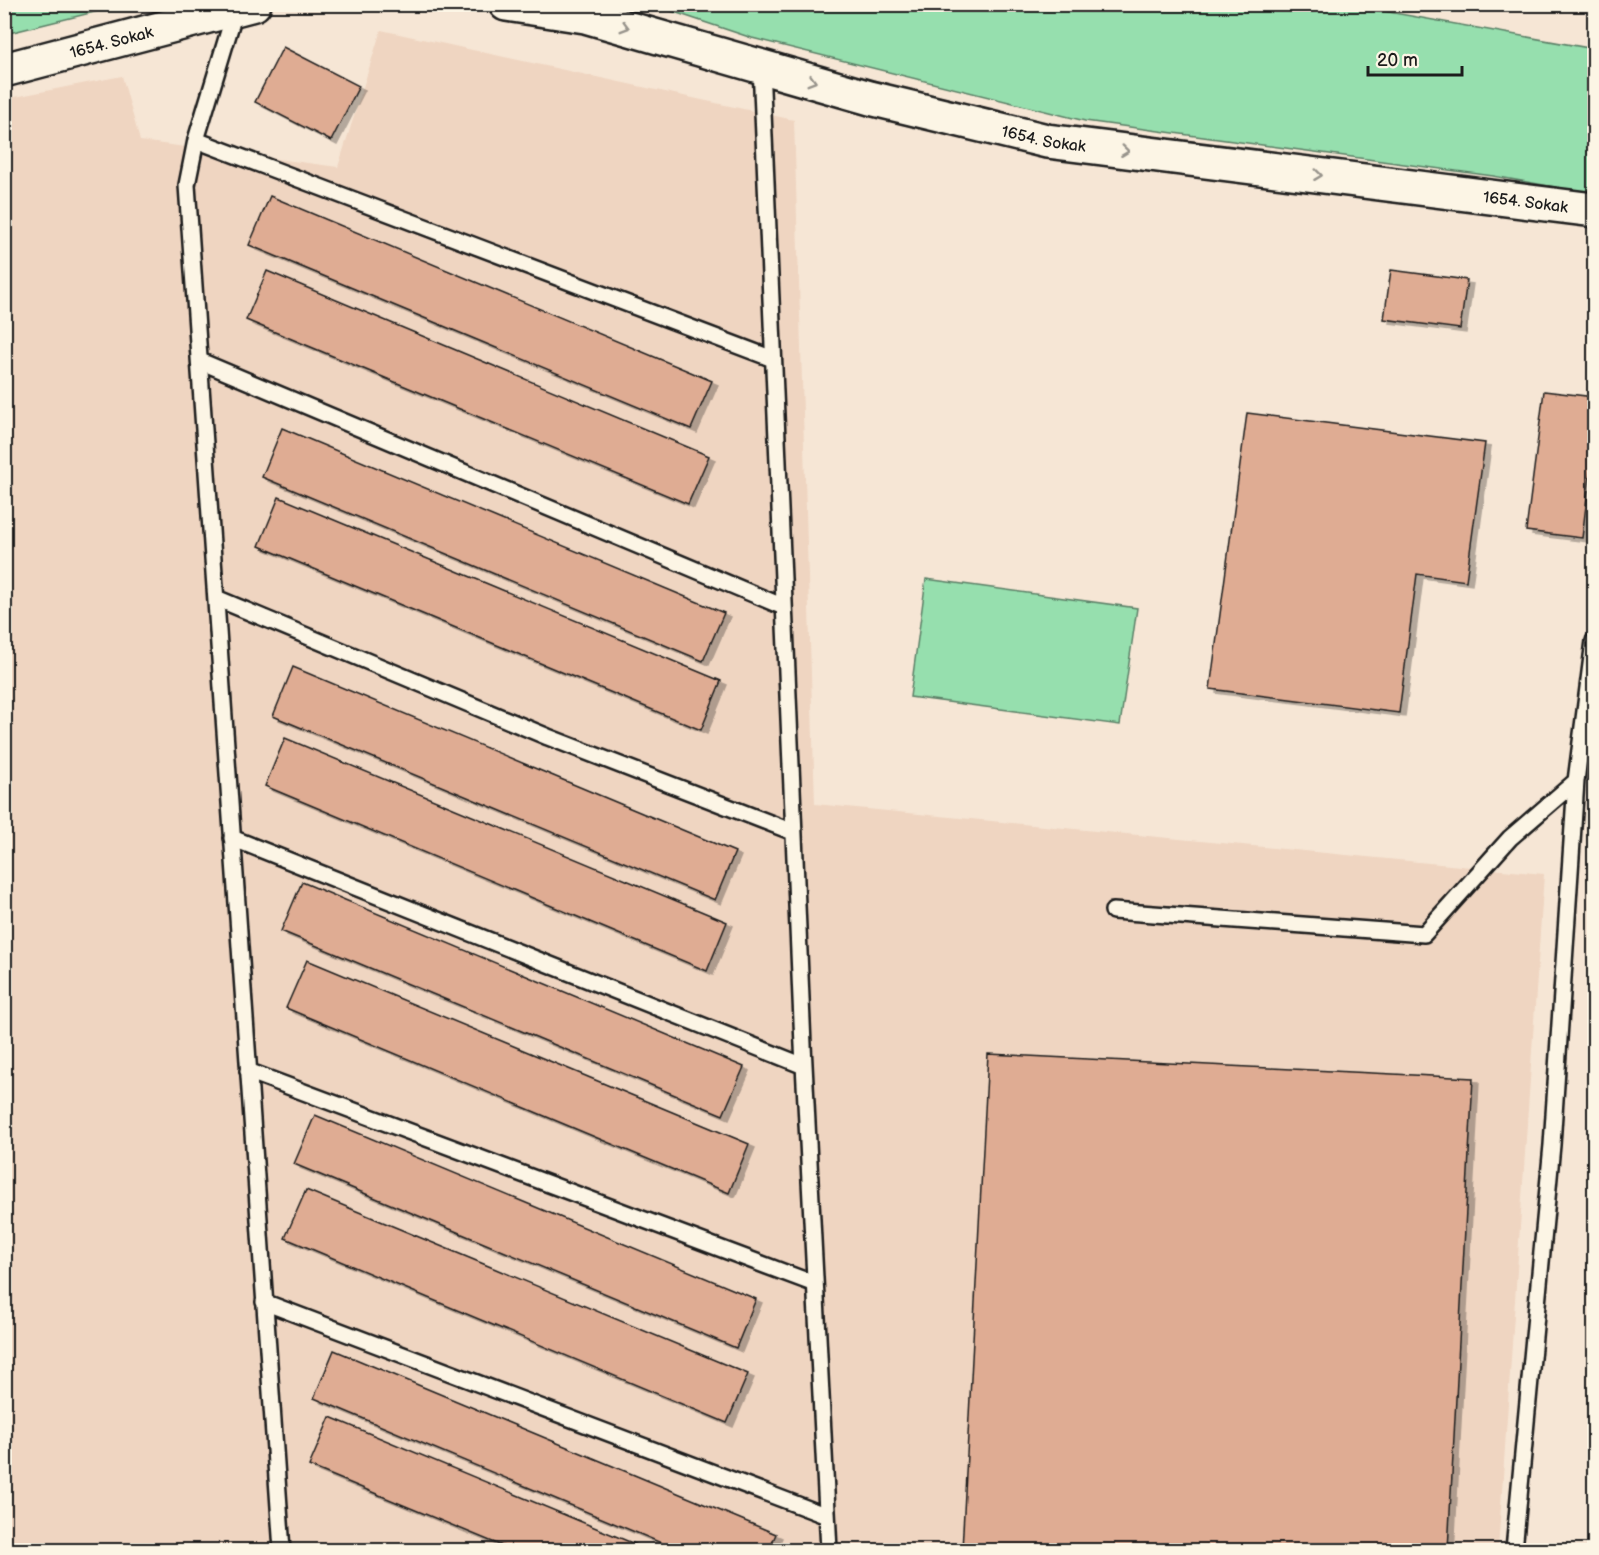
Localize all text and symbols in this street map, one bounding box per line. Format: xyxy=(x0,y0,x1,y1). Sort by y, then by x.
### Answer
one-way arrow xyxy=(619,20,630,32)
street label: 1654. Sokak xyxy=(68,23,156,63)
scale bar xyxy=(1368,39,1462,77)
text: 20 m xyxy=(1377,50,1418,71)
one-way arrow xyxy=(806,74,817,86)
street label: 1654. Sokak xyxy=(999,122,1087,157)
one-way arrow xyxy=(1120,144,1129,157)
one-way arrow xyxy=(1314,169,1323,181)
street label: 1654. Sokak xyxy=(1482,188,1569,218)

